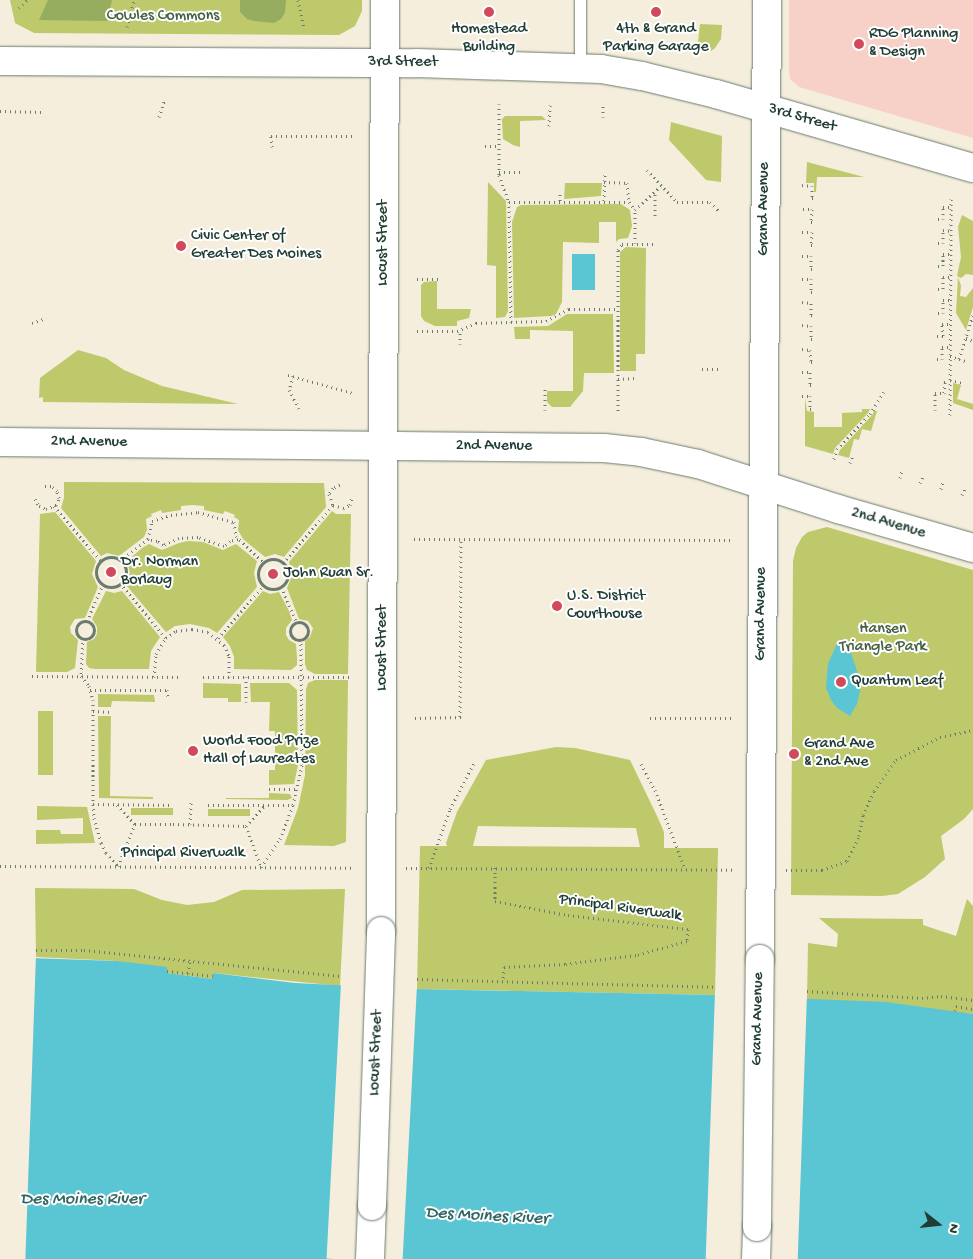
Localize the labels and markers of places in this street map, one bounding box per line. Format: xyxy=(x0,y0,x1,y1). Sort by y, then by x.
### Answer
marker: Homestead Building xyxy=(483,6,495,18)
marker: 4th & Grand Parking Garage xyxy=(650,6,662,18)
place label: Homestead Building xyxy=(451,20,527,58)
place label: 4th & Grand Parking Garage xyxy=(603,20,709,58)
place label: RDG Planning & Design xyxy=(869,25,958,63)
marker: RDG Planning & Design xyxy=(853,38,865,50)
place label: Civic Center of Greater Des Moines xyxy=(191,227,321,265)
marker: Civic Center of Greater Des Moines xyxy=(175,240,187,252)
place label: Dr. Norman Borlaug xyxy=(121,553,198,591)
place label: John Ruan Sr. xyxy=(283,564,374,584)
marker: Dr. Norman Borlaug xyxy=(105,566,117,578)
marker: John Ruan Sr. xyxy=(267,568,279,580)
place label: U.S. District Courthouse xyxy=(567,587,645,625)
marker: U.S. District Courthouse xyxy=(551,600,563,612)
place label: Quantum Leaf xyxy=(851,672,943,692)
marker: Quantum Leaf xyxy=(835,676,847,688)
place label: World Food Prize Hall of Laureates xyxy=(203,732,318,770)
place label: Grand Ave & 2nd Ave xyxy=(804,735,874,773)
marker: World Food Prize Hall of Laureates xyxy=(187,745,199,757)
marker: Grand Ave & 2nd Ave xyxy=(788,748,800,760)

